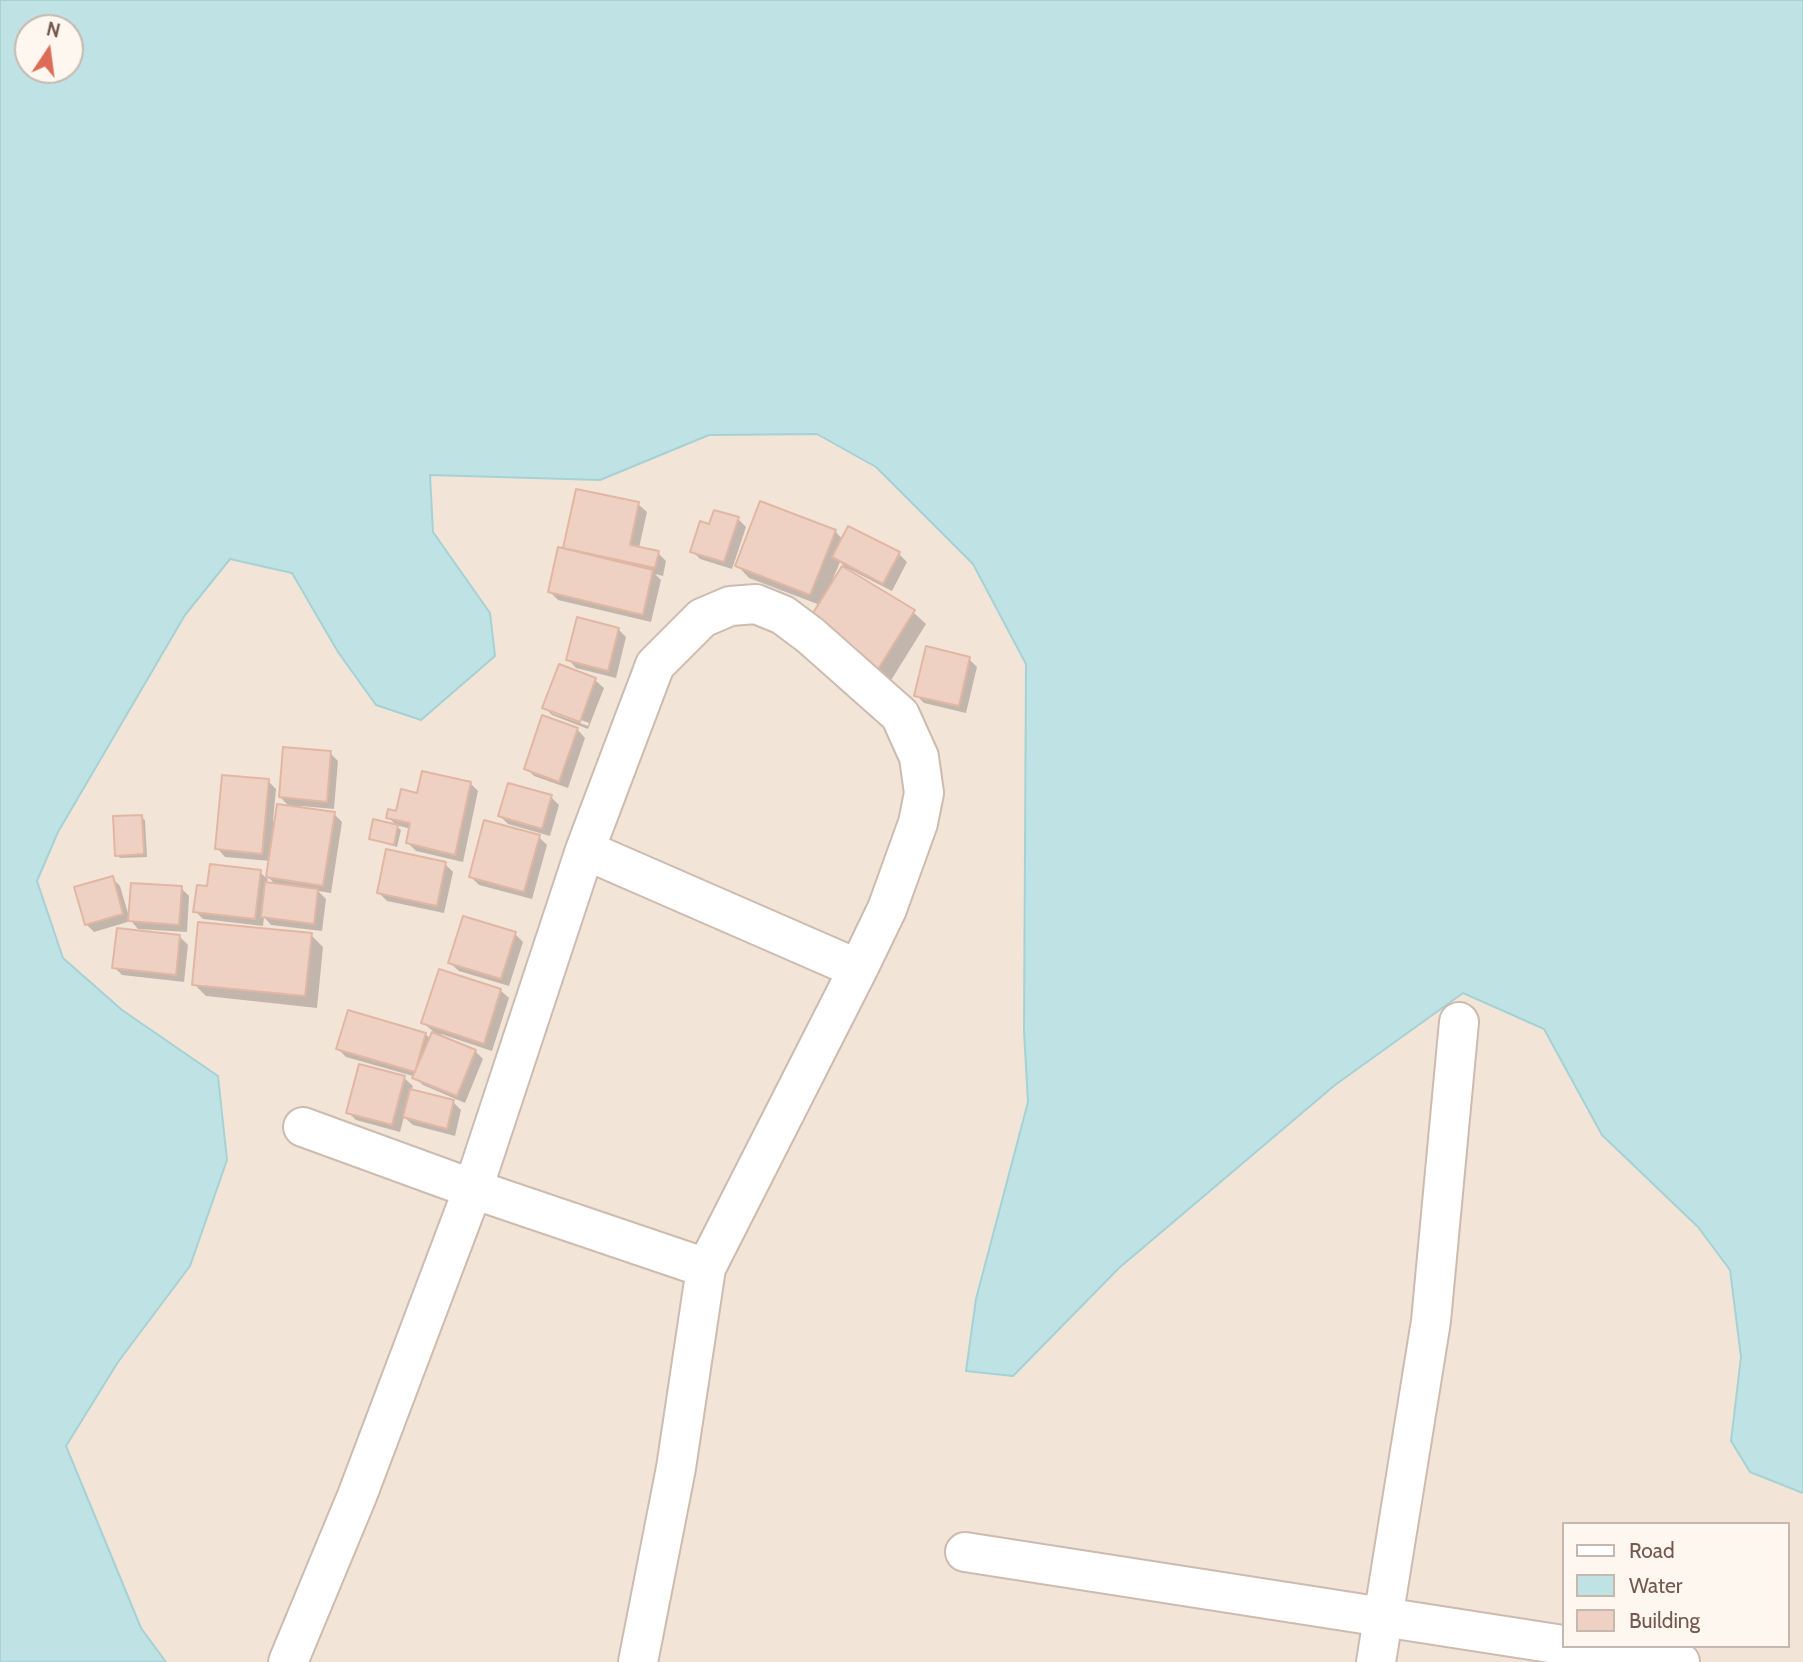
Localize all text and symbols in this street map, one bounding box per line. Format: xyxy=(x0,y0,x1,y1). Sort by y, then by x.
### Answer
north arrow xyxy=(14,14,84,84)
text: N xyxy=(44,17,63,43)
legend xyxy=(1562,1522,1789,1648)
text: Road xyxy=(1629,1538,1675,1563)
text: Water xyxy=(1629,1573,1682,1598)
text: Building xyxy=(1629,1608,1700,1633)

